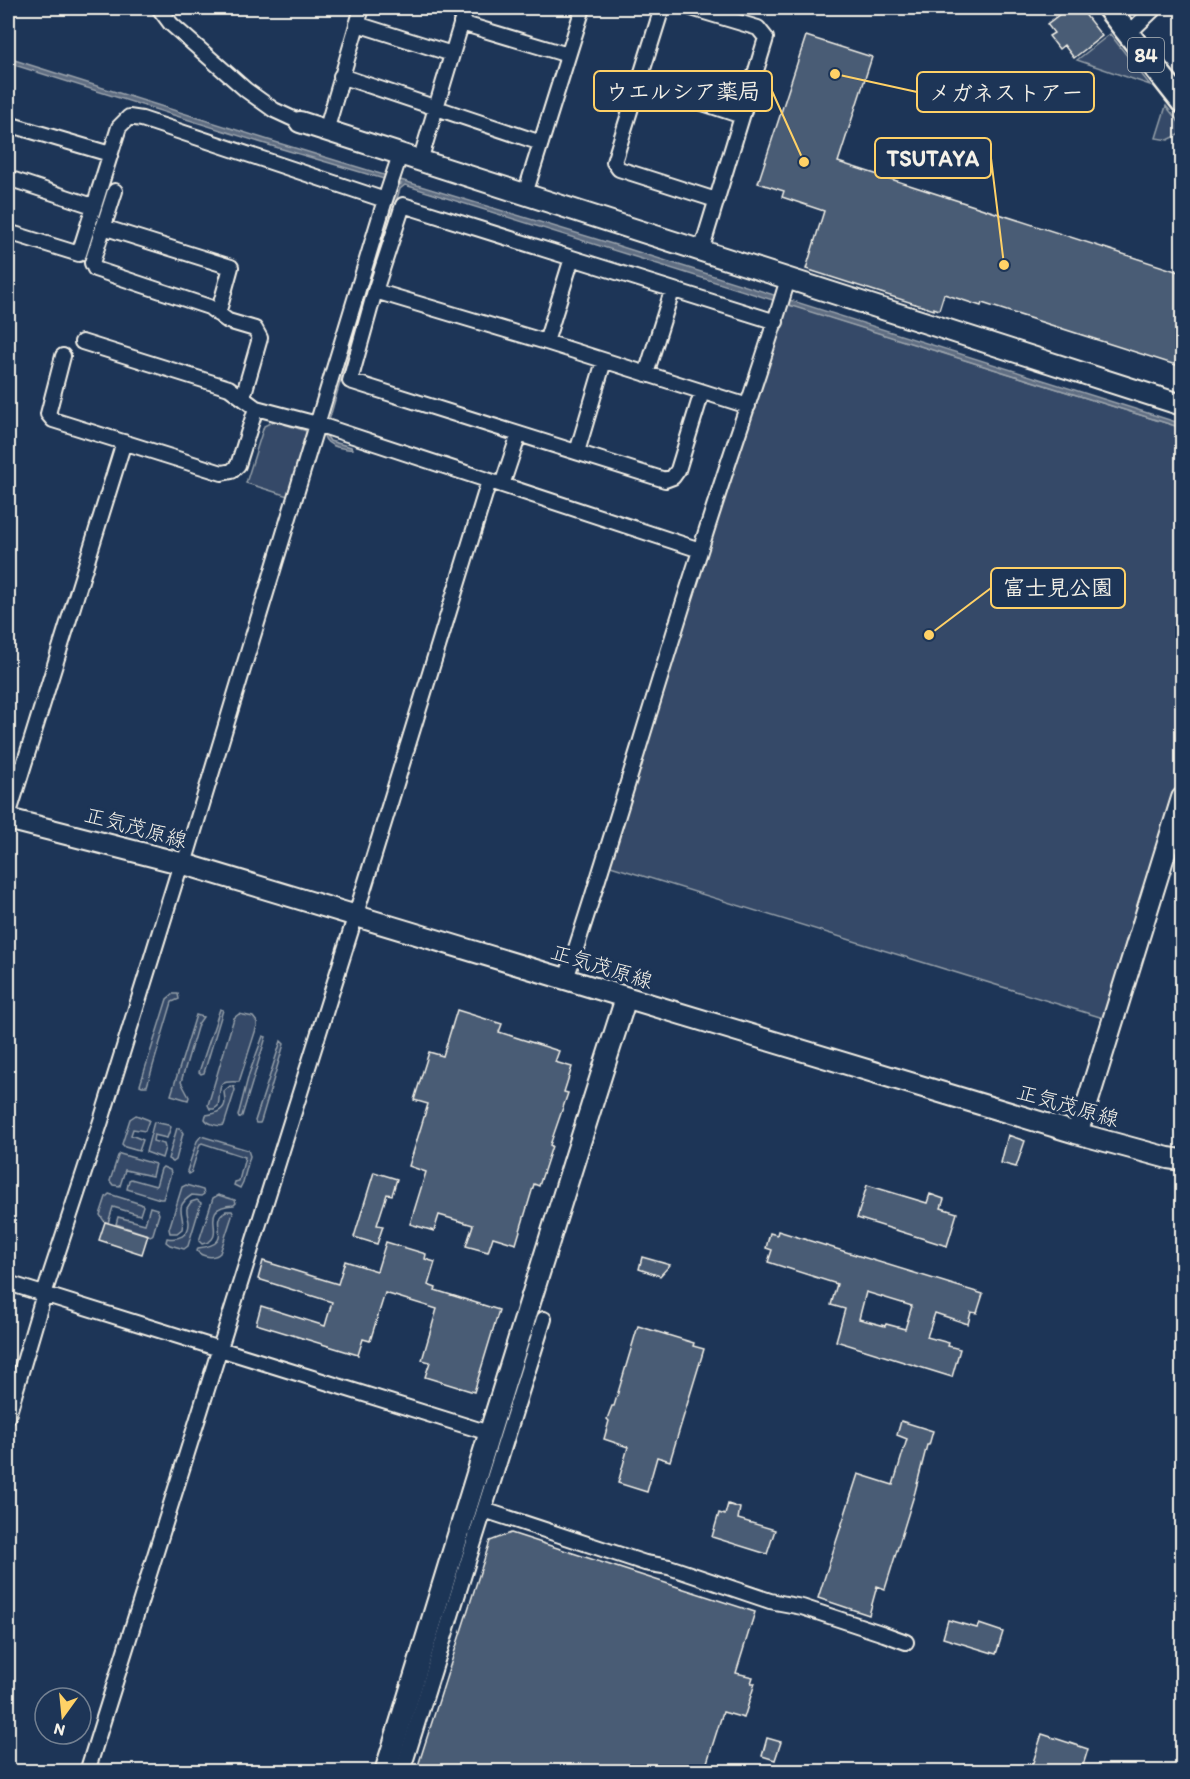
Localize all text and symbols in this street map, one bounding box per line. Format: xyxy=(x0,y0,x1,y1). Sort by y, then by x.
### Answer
road number: 84 xyxy=(1128,38,1164,72)
callout: ウエルシア薬局 xyxy=(594,71,772,111)
callout: メガネストアー xyxy=(917,72,1094,112)
text: ウエルシア薬局 xyxy=(606,78,760,105)
text: メガネストアー xyxy=(929,79,1083,106)
callout: TSUTAYA xyxy=(875,138,991,178)
text: TSUTAYA xyxy=(886,145,980,172)
callout: 富士見公園 xyxy=(991,568,1125,608)
text: 富士見公園 xyxy=(1003,574,1113,601)
street label: 正気茂原線 xyxy=(82,801,190,853)
street label: 正気茂原線 xyxy=(548,939,656,993)
street label: 正気茂原線 xyxy=(1014,1079,1122,1131)
north arrow xyxy=(33,1686,93,1746)
text: N xyxy=(52,1719,67,1741)

